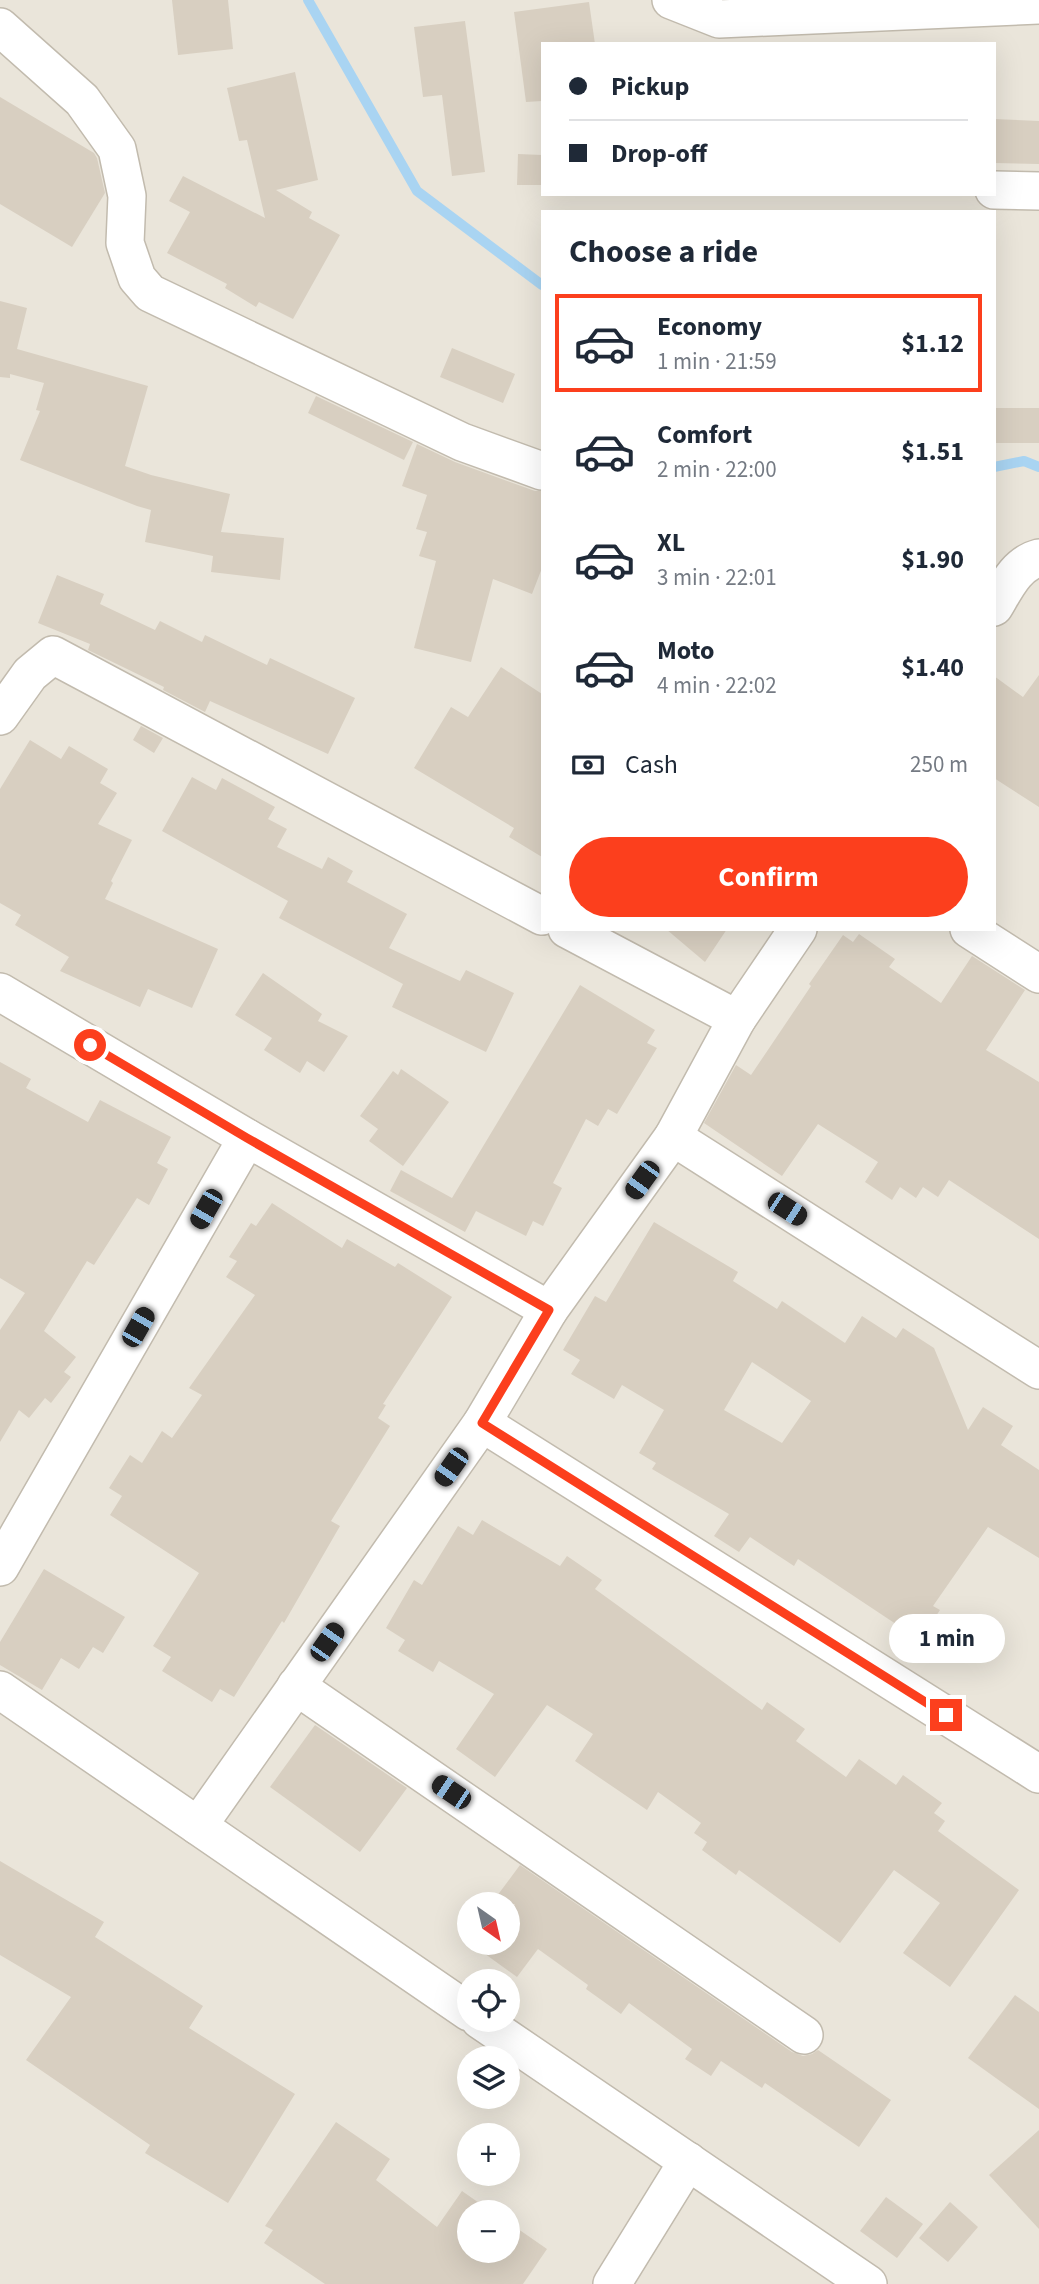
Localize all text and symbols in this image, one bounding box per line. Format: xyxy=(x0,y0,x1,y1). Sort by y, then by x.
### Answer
text: Pickup xyxy=(611,68,689,105)
text: Drop-off xyxy=(611,135,707,172)
text: Choose a ride xyxy=(569,229,758,275)
text: Economy xyxy=(657,308,762,345)
icon: car xyxy=(573,312,636,375)
text: $1.12 xyxy=(901,325,964,362)
text: 1 min · 21:59 xyxy=(657,345,777,378)
text: Comfort xyxy=(657,416,752,453)
icon: car xyxy=(573,420,636,483)
text: $1.51 xyxy=(901,433,964,470)
text: 2 min · 22:00 xyxy=(657,453,777,486)
text: XL xyxy=(657,524,685,561)
icon: car xyxy=(573,528,636,591)
text: $1.90 xyxy=(901,541,964,578)
text: 3 min · 22:01 xyxy=(657,561,777,594)
text: Moto xyxy=(657,632,714,669)
icon: car xyxy=(573,636,636,699)
text: $1.40 xyxy=(901,649,964,686)
text: 4 min · 22:02 xyxy=(657,669,777,702)
icon: cash xyxy=(569,746,607,784)
text: Cash xyxy=(625,746,678,783)
text: 250 m xyxy=(910,748,968,781)
button: Confirm xyxy=(569,837,968,917)
route start xyxy=(74,1029,106,1061)
car xyxy=(622,1157,663,1203)
car xyxy=(187,1186,226,1232)
car xyxy=(764,1189,811,1229)
car xyxy=(119,1304,158,1350)
car xyxy=(431,1444,472,1490)
callout: 1 min xyxy=(888,1614,1004,1662)
car xyxy=(307,1619,348,1665)
text: 1 min xyxy=(919,1622,975,1655)
route end xyxy=(930,1699,962,1731)
car xyxy=(428,1772,475,1812)
north arrow xyxy=(457,1892,520,1955)
map controls xyxy=(457,1892,520,2263)
button: locate xyxy=(457,1969,520,2032)
button: layers xyxy=(457,2046,520,2109)
button: + xyxy=(457,2123,520,2186)
button: − xyxy=(457,2200,520,2263)

